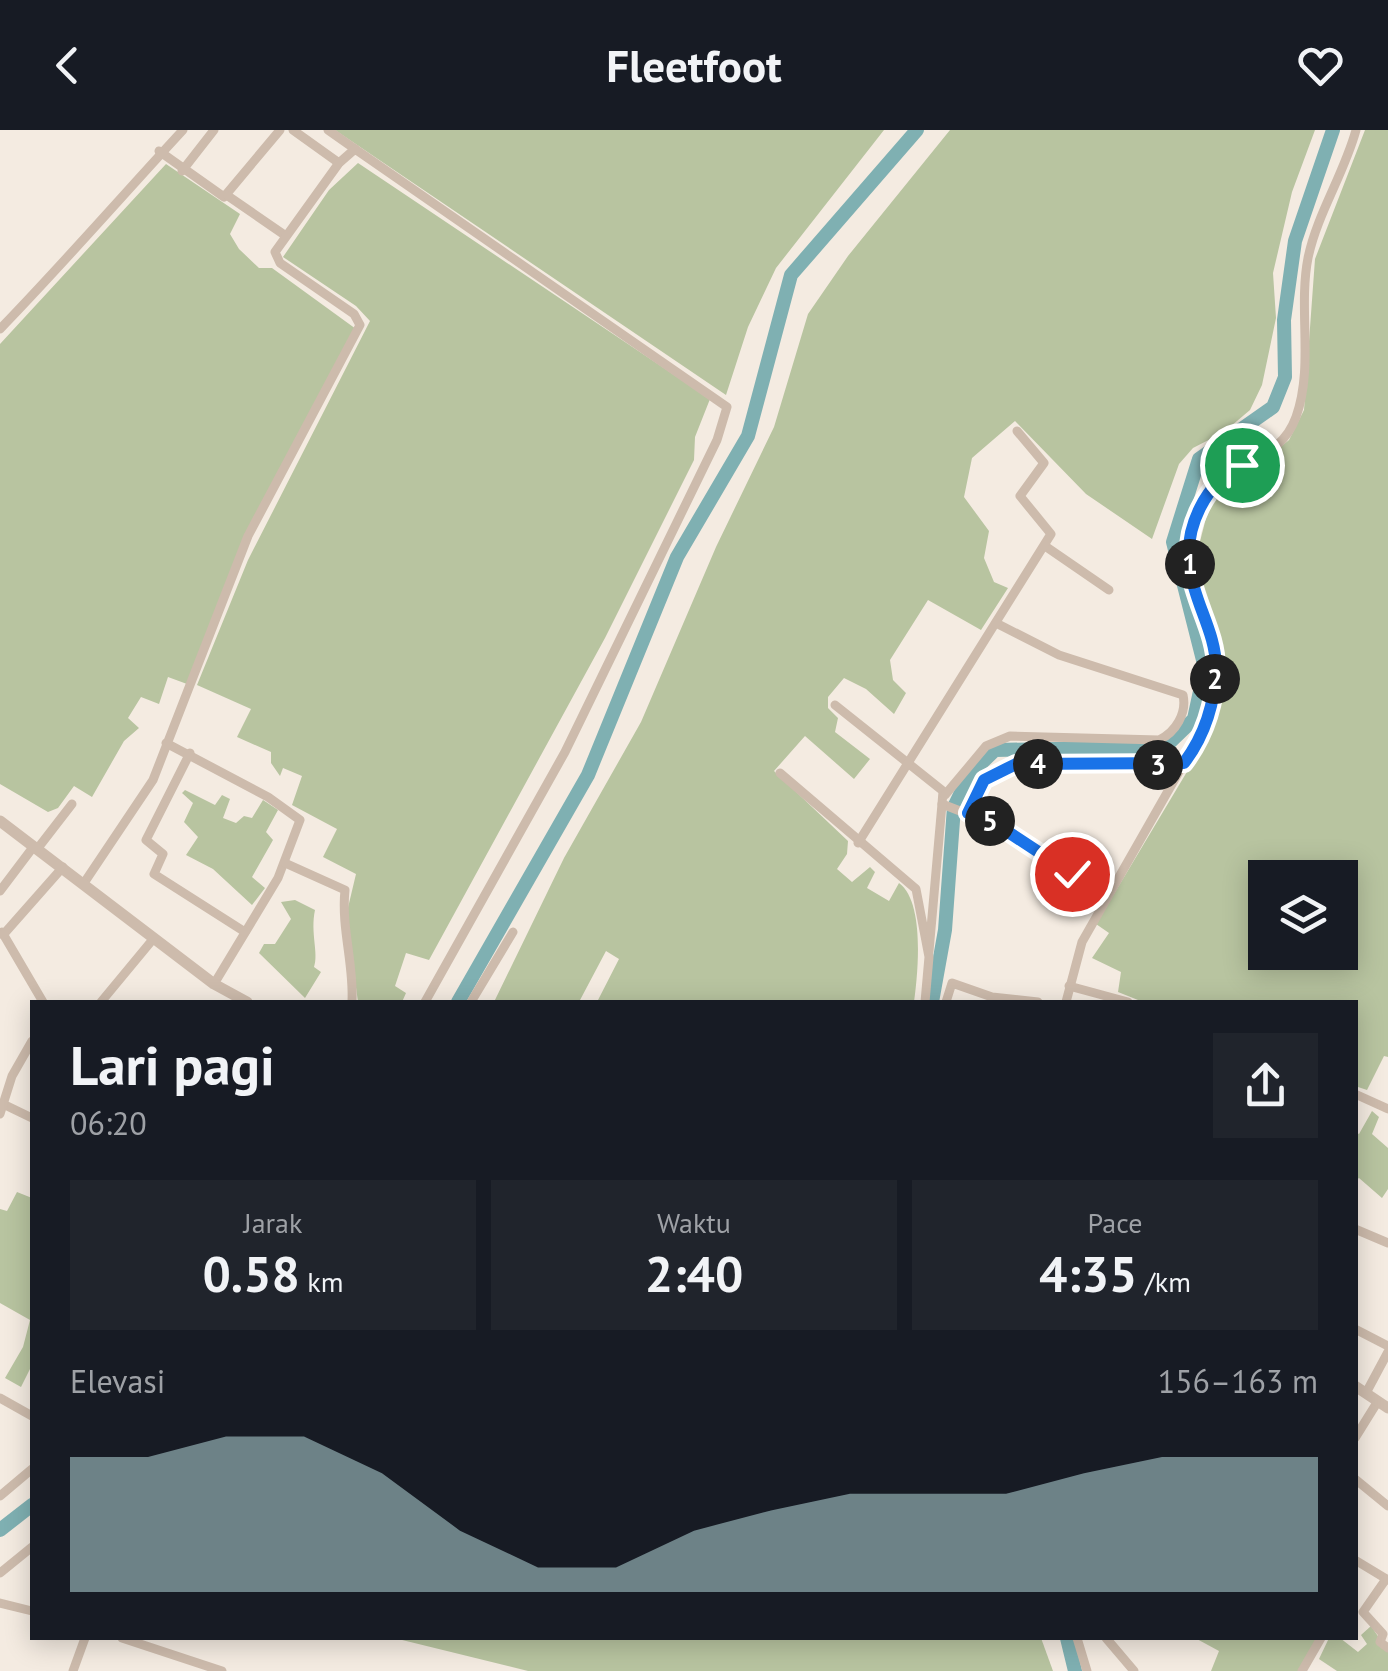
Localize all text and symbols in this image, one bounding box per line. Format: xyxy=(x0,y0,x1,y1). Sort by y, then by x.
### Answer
text: Fleetfoot xyxy=(606,36,782,94)
icon: back xyxy=(40,38,95,93)
icon: heart xyxy=(1293,38,1348,93)
pin xyxy=(1200,423,1285,508)
icon: arrive xyxy=(1215,438,1270,493)
pin: 1 xyxy=(1165,539,1215,589)
text: 1 xyxy=(1182,545,1198,582)
pin: 2 xyxy=(1190,654,1240,704)
text: 2 xyxy=(1207,660,1223,697)
pin: 4 xyxy=(1013,739,1063,789)
pin: 3 xyxy=(1133,740,1183,790)
text: 4 xyxy=(1030,745,1046,782)
text: 3 xyxy=(1150,746,1166,783)
pin: 5 xyxy=(965,796,1015,846)
text: 5 xyxy=(982,802,998,839)
pin xyxy=(1030,832,1115,917)
icon: check xyxy=(1045,847,1100,902)
map controls xyxy=(1248,860,1358,970)
button: layers xyxy=(1248,860,1358,970)
text: Lari pagi xyxy=(70,1029,275,1100)
button: share xyxy=(1213,1033,1318,1138)
text: 06:20 xyxy=(70,1102,147,1144)
text: Jarak xyxy=(244,1204,302,1241)
text: Waktu xyxy=(657,1204,731,1241)
text: Pace xyxy=(1088,1204,1142,1241)
text: 0.58 xyxy=(203,1241,300,1306)
text: 2:40 xyxy=(645,1241,743,1306)
text: 4:35 xyxy=(1039,1241,1137,1306)
text: km xyxy=(300,1263,343,1300)
text: /km xyxy=(1137,1263,1191,1300)
text: Elevasi xyxy=(70,1360,165,1402)
text: 156–163 m xyxy=(1158,1360,1318,1402)

